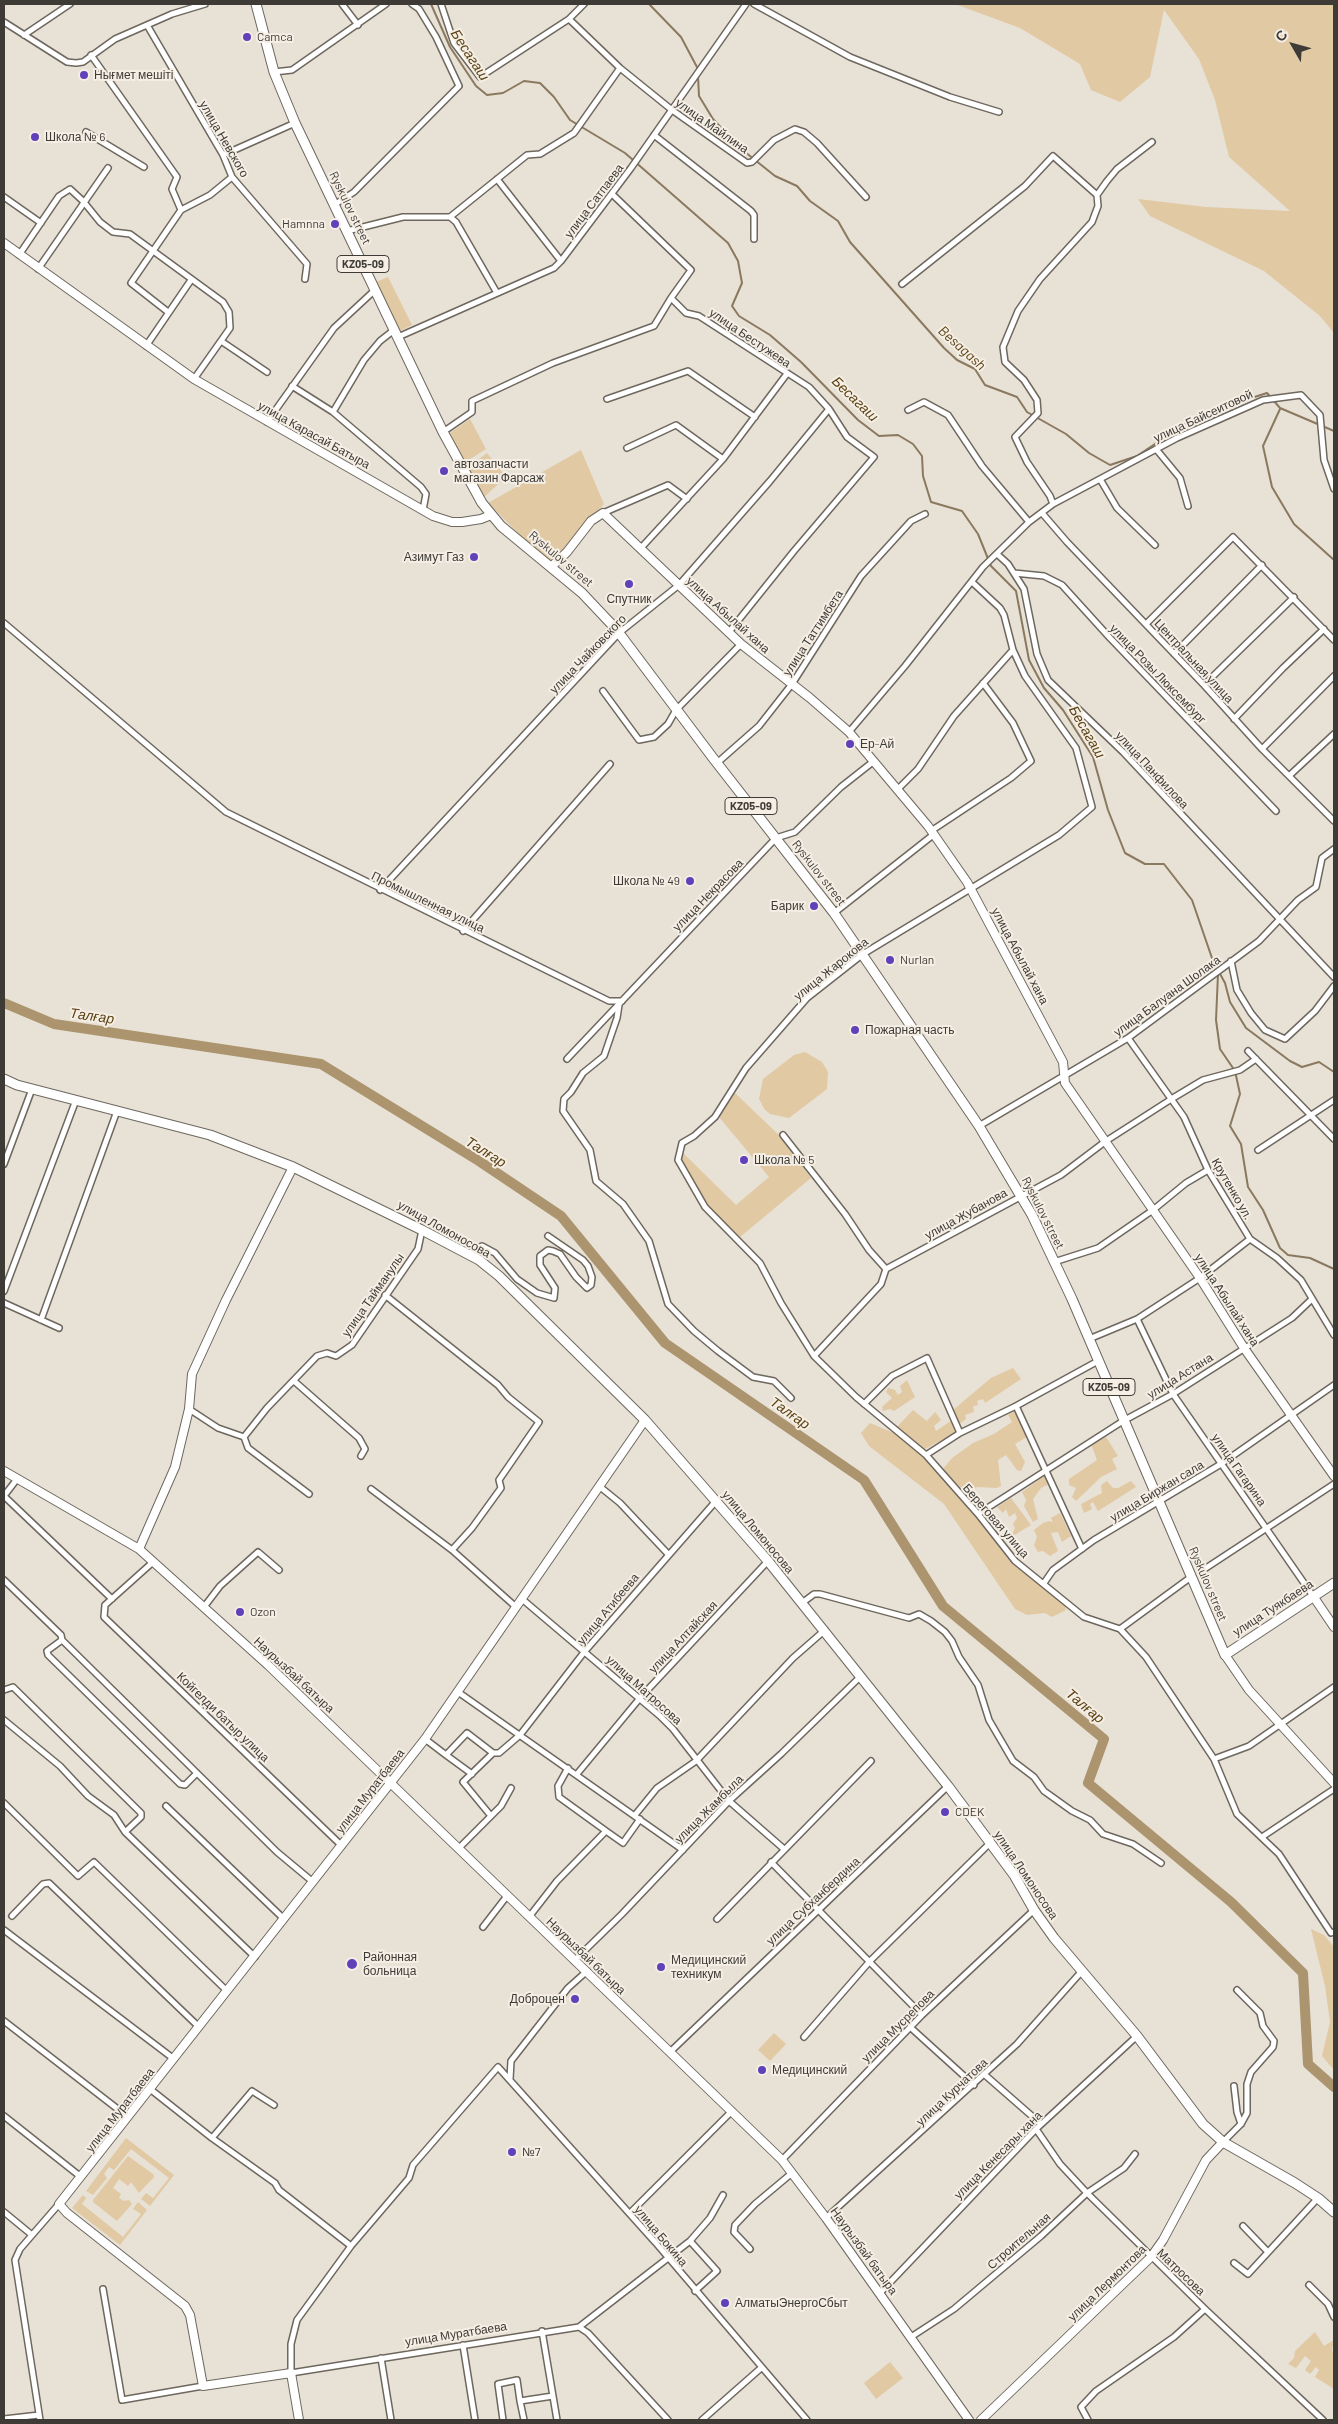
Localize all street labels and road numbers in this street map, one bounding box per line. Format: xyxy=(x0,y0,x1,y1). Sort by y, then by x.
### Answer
street label: улица Майлина xyxy=(673,95,751,157)
street label: улица Невского xyxy=(196,98,252,180)
street label: улица Сатпаева xyxy=(562,161,626,241)
street label: Ryskulov street xyxy=(326,169,374,247)
road number: KZ05-09 xyxy=(337,255,389,272)
street label: улица Бестужева xyxy=(706,305,794,371)
street label: улица Байсеитовой xyxy=(1151,387,1255,445)
street label: улица Карасай Батыра xyxy=(255,398,373,472)
street label: Ryskulov street xyxy=(526,528,596,590)
street label: улица Абылай хана xyxy=(683,574,773,656)
street label: улица Таттимбета xyxy=(780,587,846,679)
street label: улица Чайковского xyxy=(547,612,629,696)
street label: Центральная улица xyxy=(1151,616,1237,706)
street label: улица Розы Люксембург xyxy=(1107,621,1209,727)
street label: улица Панфилова xyxy=(1112,728,1192,812)
road number: KZ05-09 xyxy=(725,798,777,814)
street label: Ryskulov street xyxy=(789,837,849,909)
street label: улица Некрасова xyxy=(670,856,746,934)
street label: Промышленная улица xyxy=(369,868,487,936)
street label: улица Абылай хана xyxy=(988,905,1052,1007)
street label: улица Жарокова xyxy=(791,935,871,1003)
street label: улица Балуана Шолака xyxy=(1111,952,1223,1040)
street label: Крутенко ул. xyxy=(1209,1156,1255,1222)
street label: Ryskulov street xyxy=(1019,1174,1067,1252)
street label: улица Жубанова xyxy=(922,1185,1010,1243)
street label: улица Ломоносова xyxy=(395,1198,493,1260)
street label: улица Тайманулы xyxy=(339,1251,407,1339)
street label: улица Абылай хана xyxy=(1192,1251,1262,1349)
street label: улица Астана xyxy=(1144,1350,1216,1402)
road number: KZ05-09 xyxy=(1083,1378,1135,1395)
street label: улица Гагарина xyxy=(1209,1431,1269,1509)
street label: улица Биржан сала xyxy=(1108,1457,1206,1525)
street label: Береговая улица xyxy=(960,1481,1032,1561)
street label: улица Ломоносова xyxy=(719,1488,797,1576)
street label: Ryskulov street xyxy=(1186,1545,1230,1623)
street label: улица Атибеева xyxy=(574,1571,642,1647)
street label: улица Туякбаева xyxy=(1230,1577,1316,1639)
street label: улица Алтайская xyxy=(646,1598,720,1676)
street label: Наурызбай батыра xyxy=(251,1634,337,1716)
street label: улица Матросова xyxy=(603,1652,685,1728)
street label: Койгелди батыр улица xyxy=(174,1669,272,1765)
street label: улица Муратбаева xyxy=(333,1746,407,1836)
street label: улица Жамбыла xyxy=(672,1772,746,1846)
street label: улица Ломоносова xyxy=(991,1828,1061,1922)
street label: улица Субханбердина xyxy=(763,1854,863,1948)
street label: Наурызбай батыра xyxy=(543,1914,629,1998)
street label: улица Мусрепова xyxy=(859,1987,937,2065)
street label: улица Курчатова xyxy=(913,2055,991,2129)
street label: улица Муратбаева xyxy=(83,2065,157,2155)
street label: улица Кенесары хана xyxy=(951,2108,1045,2202)
street label: улица Бокина xyxy=(631,2203,691,2269)
street label: Наурызбай батыра xyxy=(827,2204,901,2298)
street label: Строительная xyxy=(985,2210,1053,2272)
street label: улица Лермонтова xyxy=(1065,2242,1149,2324)
street label: Матросова xyxy=(1154,2246,1208,2298)
street label: улица Муратбаева xyxy=(404,2319,508,2349)

